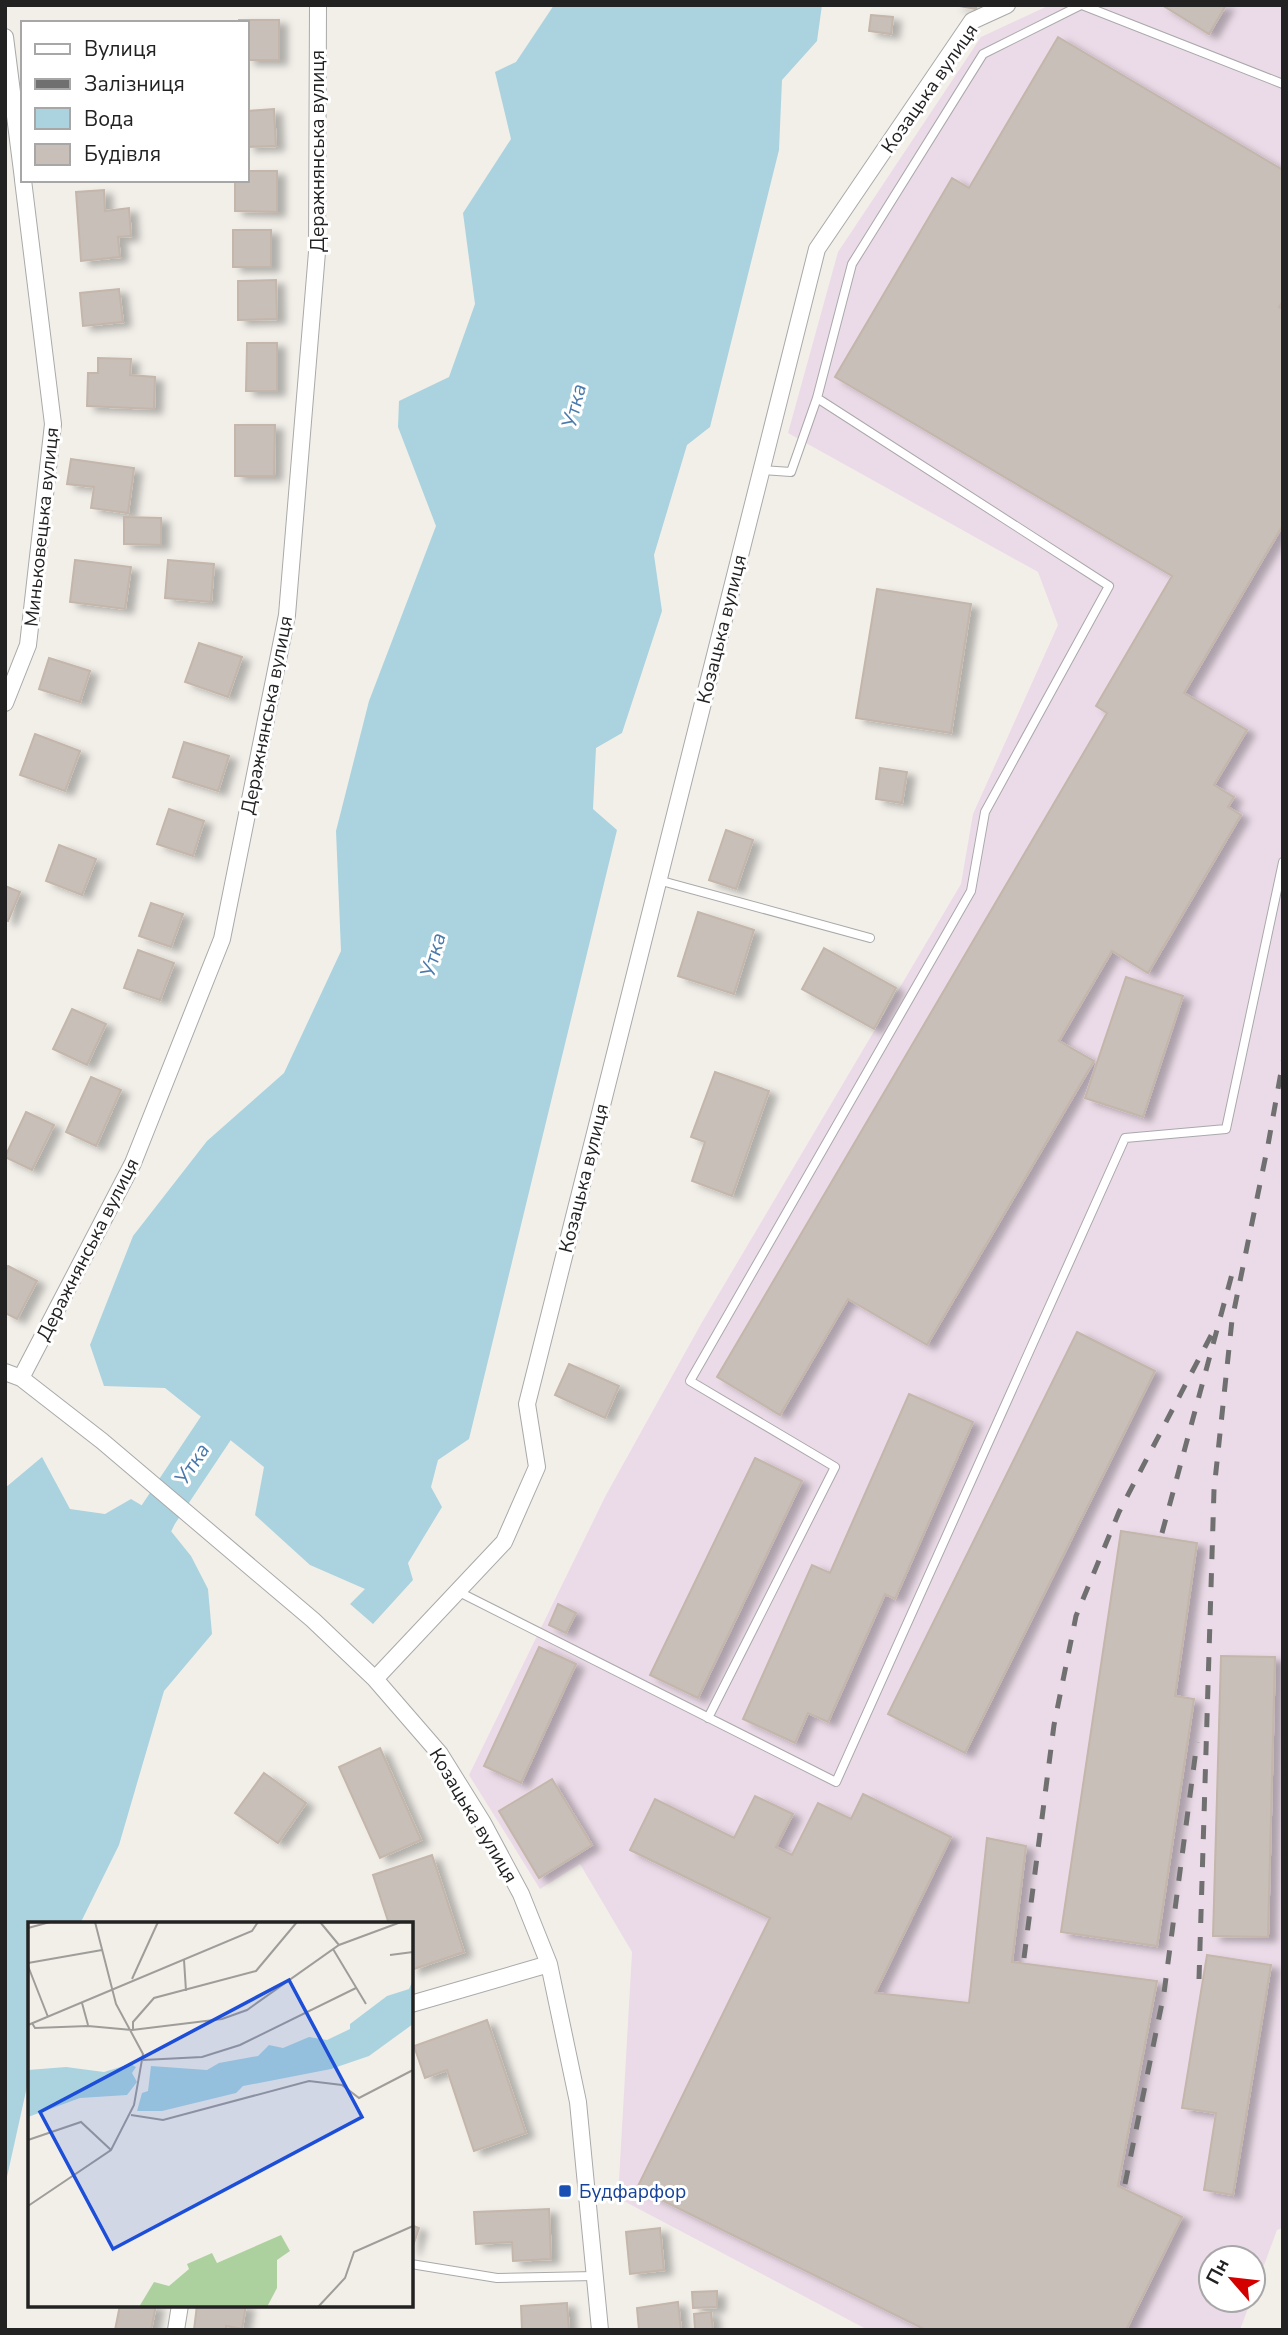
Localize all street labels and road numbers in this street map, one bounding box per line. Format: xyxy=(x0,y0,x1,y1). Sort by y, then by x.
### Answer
street label: Козацька вулиця xyxy=(875,19,984,159)
street label: Деражнянська вулиця xyxy=(305,50,331,252)
street label: Миньковецька вулиця xyxy=(19,426,65,628)
street label: Козацька вулиця xyxy=(691,552,753,706)
street label: Деражнянська вулиця xyxy=(235,614,299,817)
street label: Козацька вулиця xyxy=(553,1101,615,1255)
street label: Деражнянська вулиця xyxy=(31,1154,145,1345)
street label: Козацька вулиця xyxy=(423,1743,524,1888)

